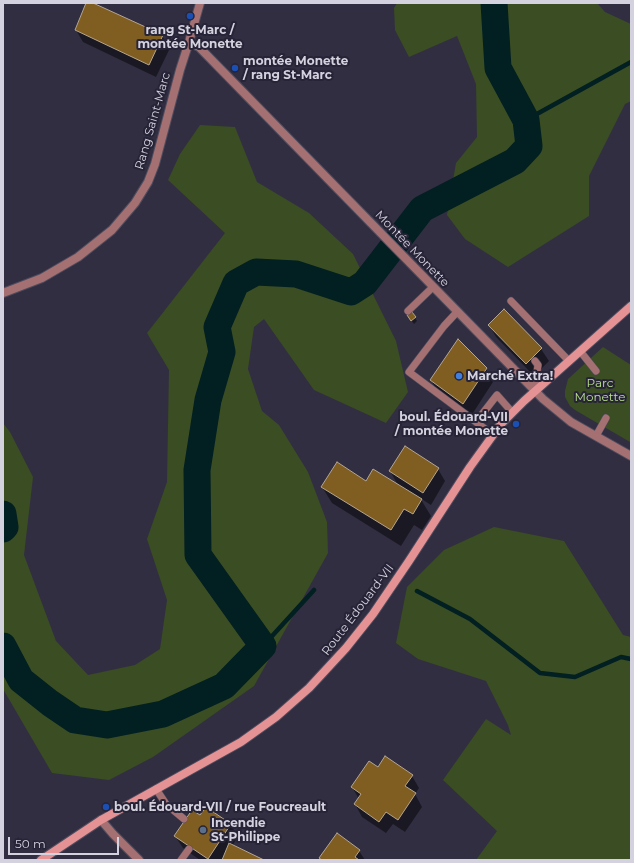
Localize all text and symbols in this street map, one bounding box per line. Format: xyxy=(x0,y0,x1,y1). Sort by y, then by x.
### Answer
marker: rang St-Marc / montée Monette xyxy=(185,11,195,21)
place label: rang St-Marc / montée Monette xyxy=(137,23,243,51)
place label: montée Monette / rang St-Marc xyxy=(243,54,348,82)
marker: montée Monette / rang St-Marc xyxy=(230,63,240,73)
street label: Rang Saint-Marc xyxy=(132,71,174,171)
street label: Montée Monette xyxy=(372,208,452,290)
place label: Marché Extra! xyxy=(467,369,553,383)
marker: Marché Extra! xyxy=(454,371,464,381)
park label: Parc Monette xyxy=(575,376,625,404)
place label: boul. Édouard-VII / montée Monette xyxy=(395,410,508,438)
marker: boul. Édouard-VII / montée Monette xyxy=(511,419,521,429)
street label: Route Édouard-VII xyxy=(319,562,397,658)
place label: boul. Édouard-VII / rue Foucreault xyxy=(114,800,326,814)
marker: boul. Édouard-VII / rue Foucreault xyxy=(101,802,111,812)
place label: Incendie St-Philippe xyxy=(211,816,280,844)
marker: Incendie St-Philippe xyxy=(198,825,208,835)
scale bar xyxy=(10,829,121,855)
text: 50 m xyxy=(15,836,46,851)

